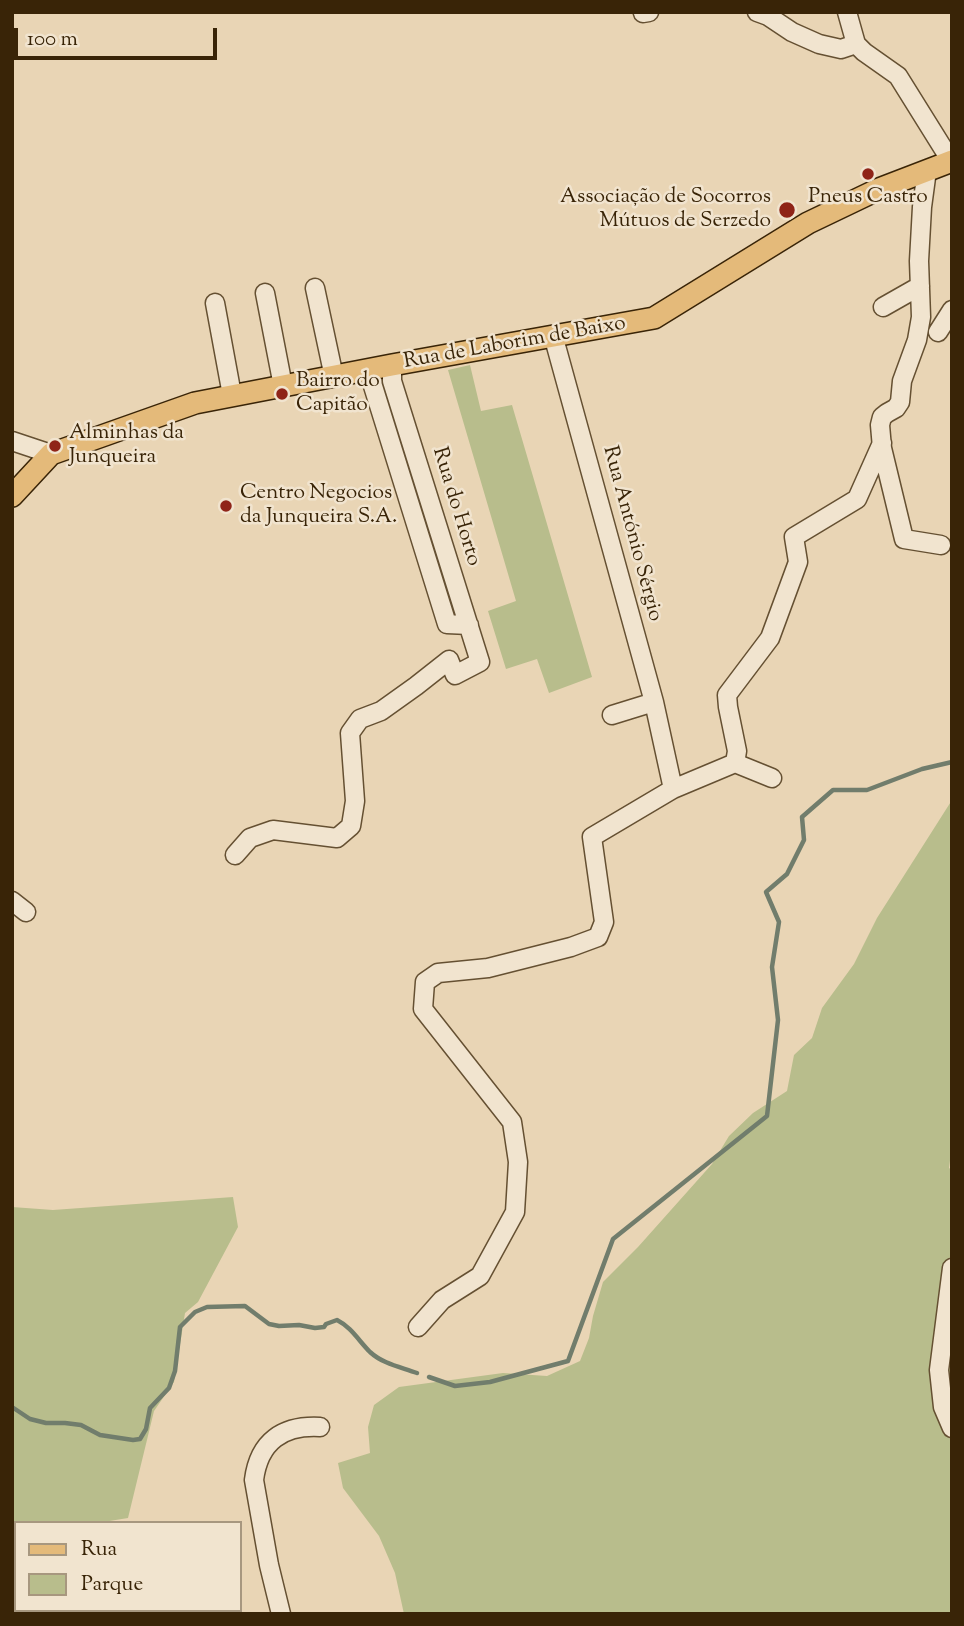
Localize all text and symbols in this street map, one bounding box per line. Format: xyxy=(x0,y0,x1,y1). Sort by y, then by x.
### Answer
scale bar xyxy=(18,14,220,58)
text: 100 m xyxy=(27,25,78,55)
marker: Pneus Castro xyxy=(860,166,876,182)
place label: Associação de Socorros Mútuos de Serzedo xyxy=(560,185,771,235)
place label: Pneus Castro xyxy=(808,185,928,211)
marker: Associação de Socorros Mútuos de Serzedo xyxy=(777,200,797,220)
street label: Rua de Laborim de Baixo xyxy=(402,312,628,376)
place label: Bairro do Capitão xyxy=(296,369,380,419)
marker: Bairro do Capitão xyxy=(274,386,290,402)
place label: Alminhas da Junqueira xyxy=(69,421,184,471)
marker: Alminhas da Junqueira xyxy=(47,438,63,454)
street label: Rua António Sérgio xyxy=(595,443,667,625)
street label: Rua do Horto xyxy=(425,445,485,569)
place label: Centro Negocios da Junqueira S.A. xyxy=(240,481,397,531)
marker: Centro Negocios da Junqueira S.A. xyxy=(218,498,234,514)
legend xyxy=(14,1521,242,1612)
text: Rua xyxy=(81,1535,117,1565)
text: Parque xyxy=(81,1570,143,1600)

